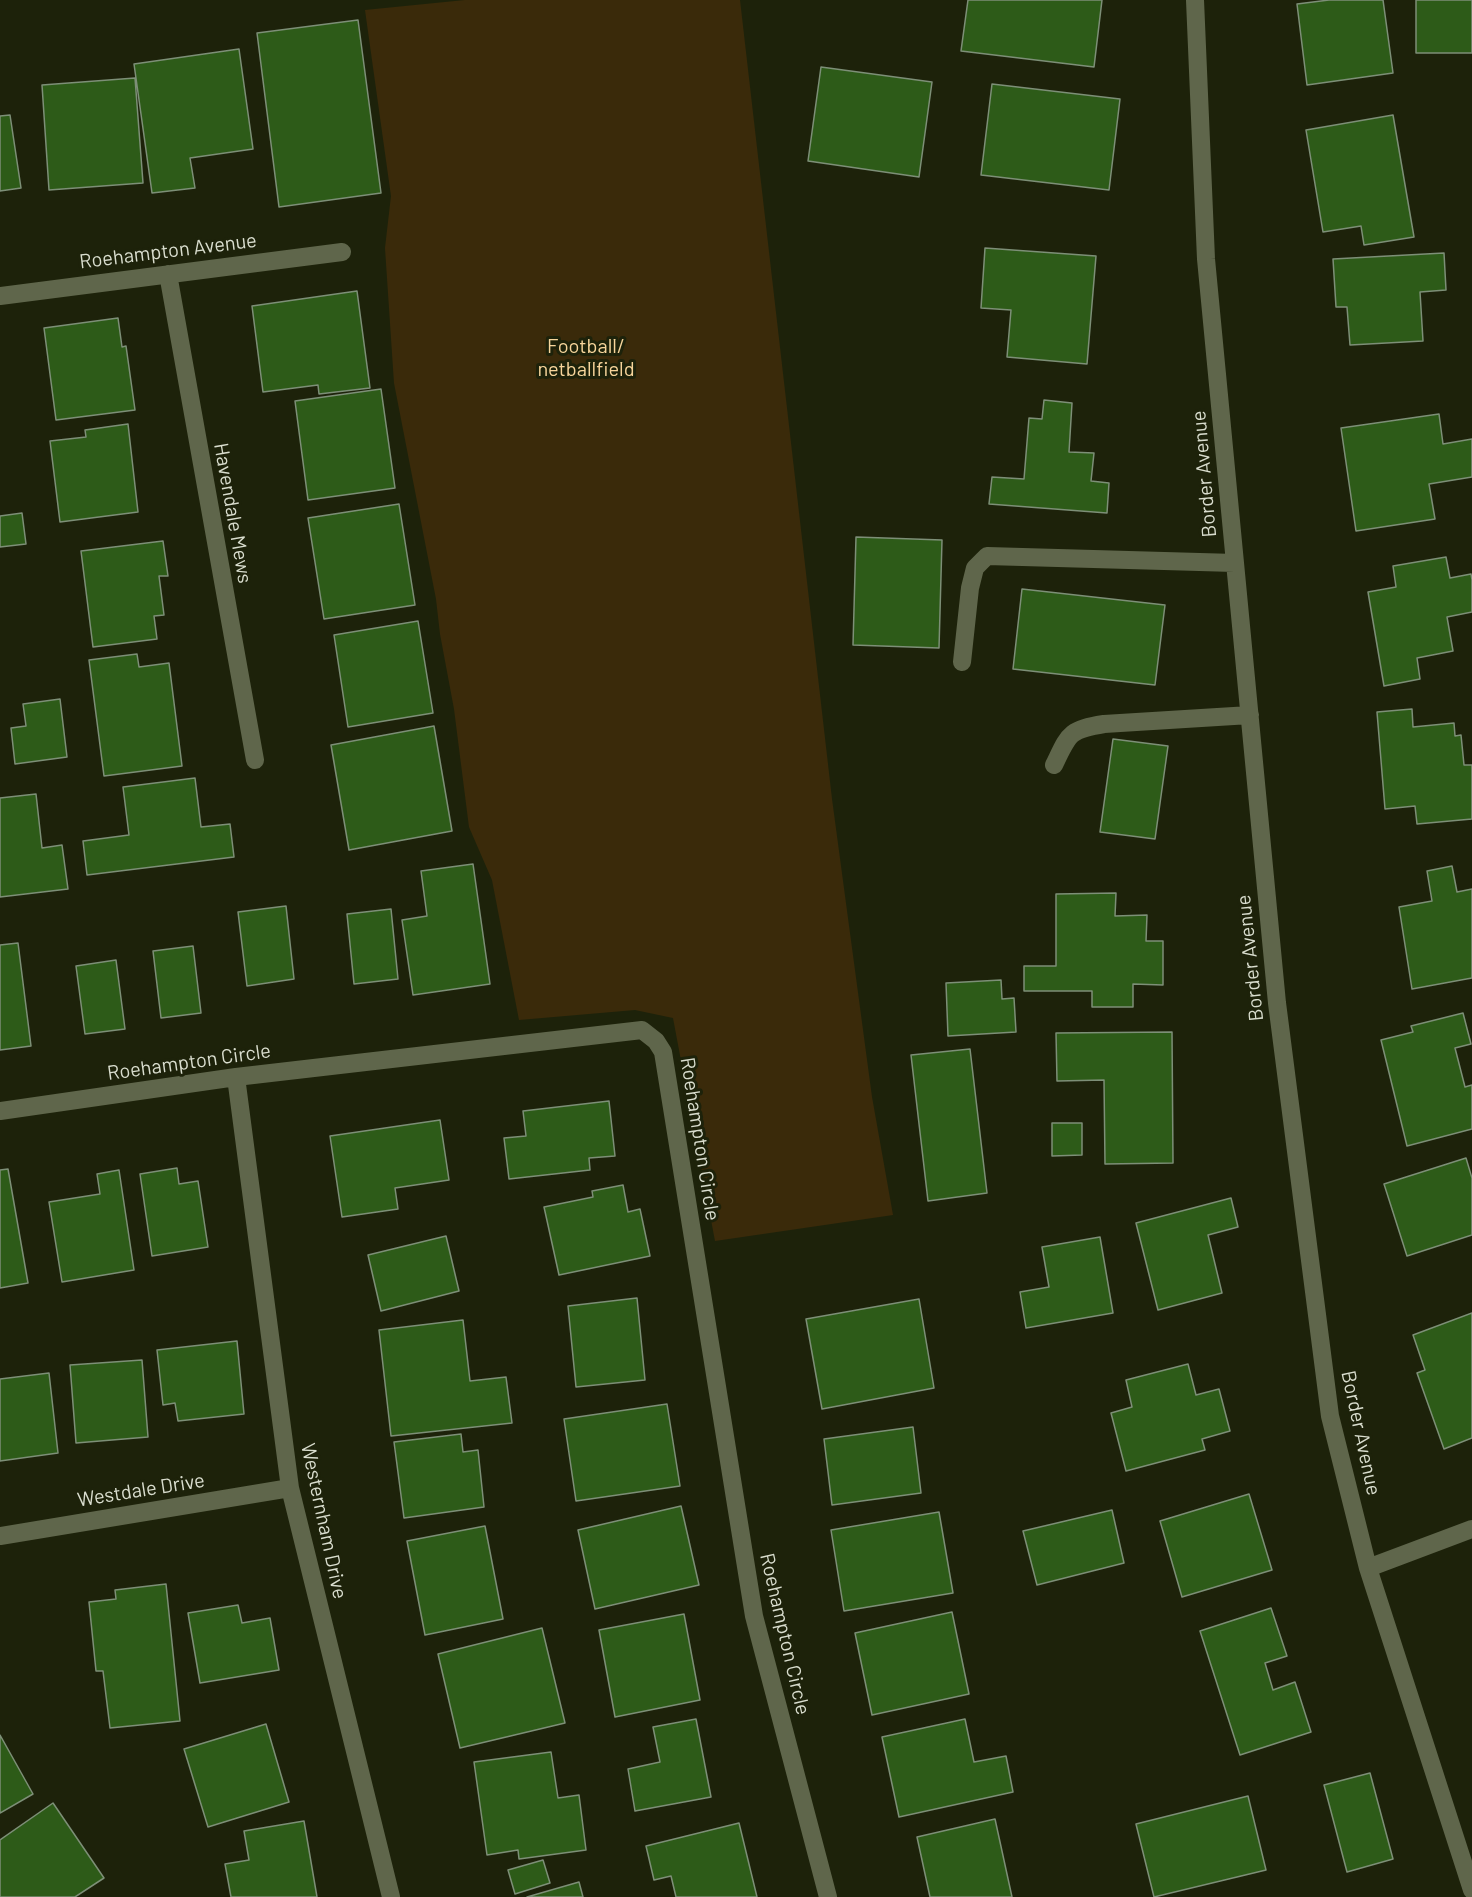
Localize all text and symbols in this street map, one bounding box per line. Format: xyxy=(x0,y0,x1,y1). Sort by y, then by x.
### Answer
street label: Roehampton Avenue xyxy=(78,228,258,274)
park label: Football/ netballfield xyxy=(537,334,635,381)
street label: Border Avenue xyxy=(1187,410,1221,538)
street label: Havendale Mews xyxy=(209,441,257,585)
street label: Border Avenue xyxy=(1231,894,1269,1022)
street label: Roehampton Circle xyxy=(106,1039,272,1085)
street label: Roehampton Circle xyxy=(675,1056,725,1222)
street label: Border Avenue xyxy=(1336,1368,1386,1498)
street label: Westernham Drive xyxy=(296,1441,352,1601)
street label: Westdale Drive xyxy=(76,1468,206,1512)
street label: Roehampton Circle xyxy=(755,1551,815,1717)

